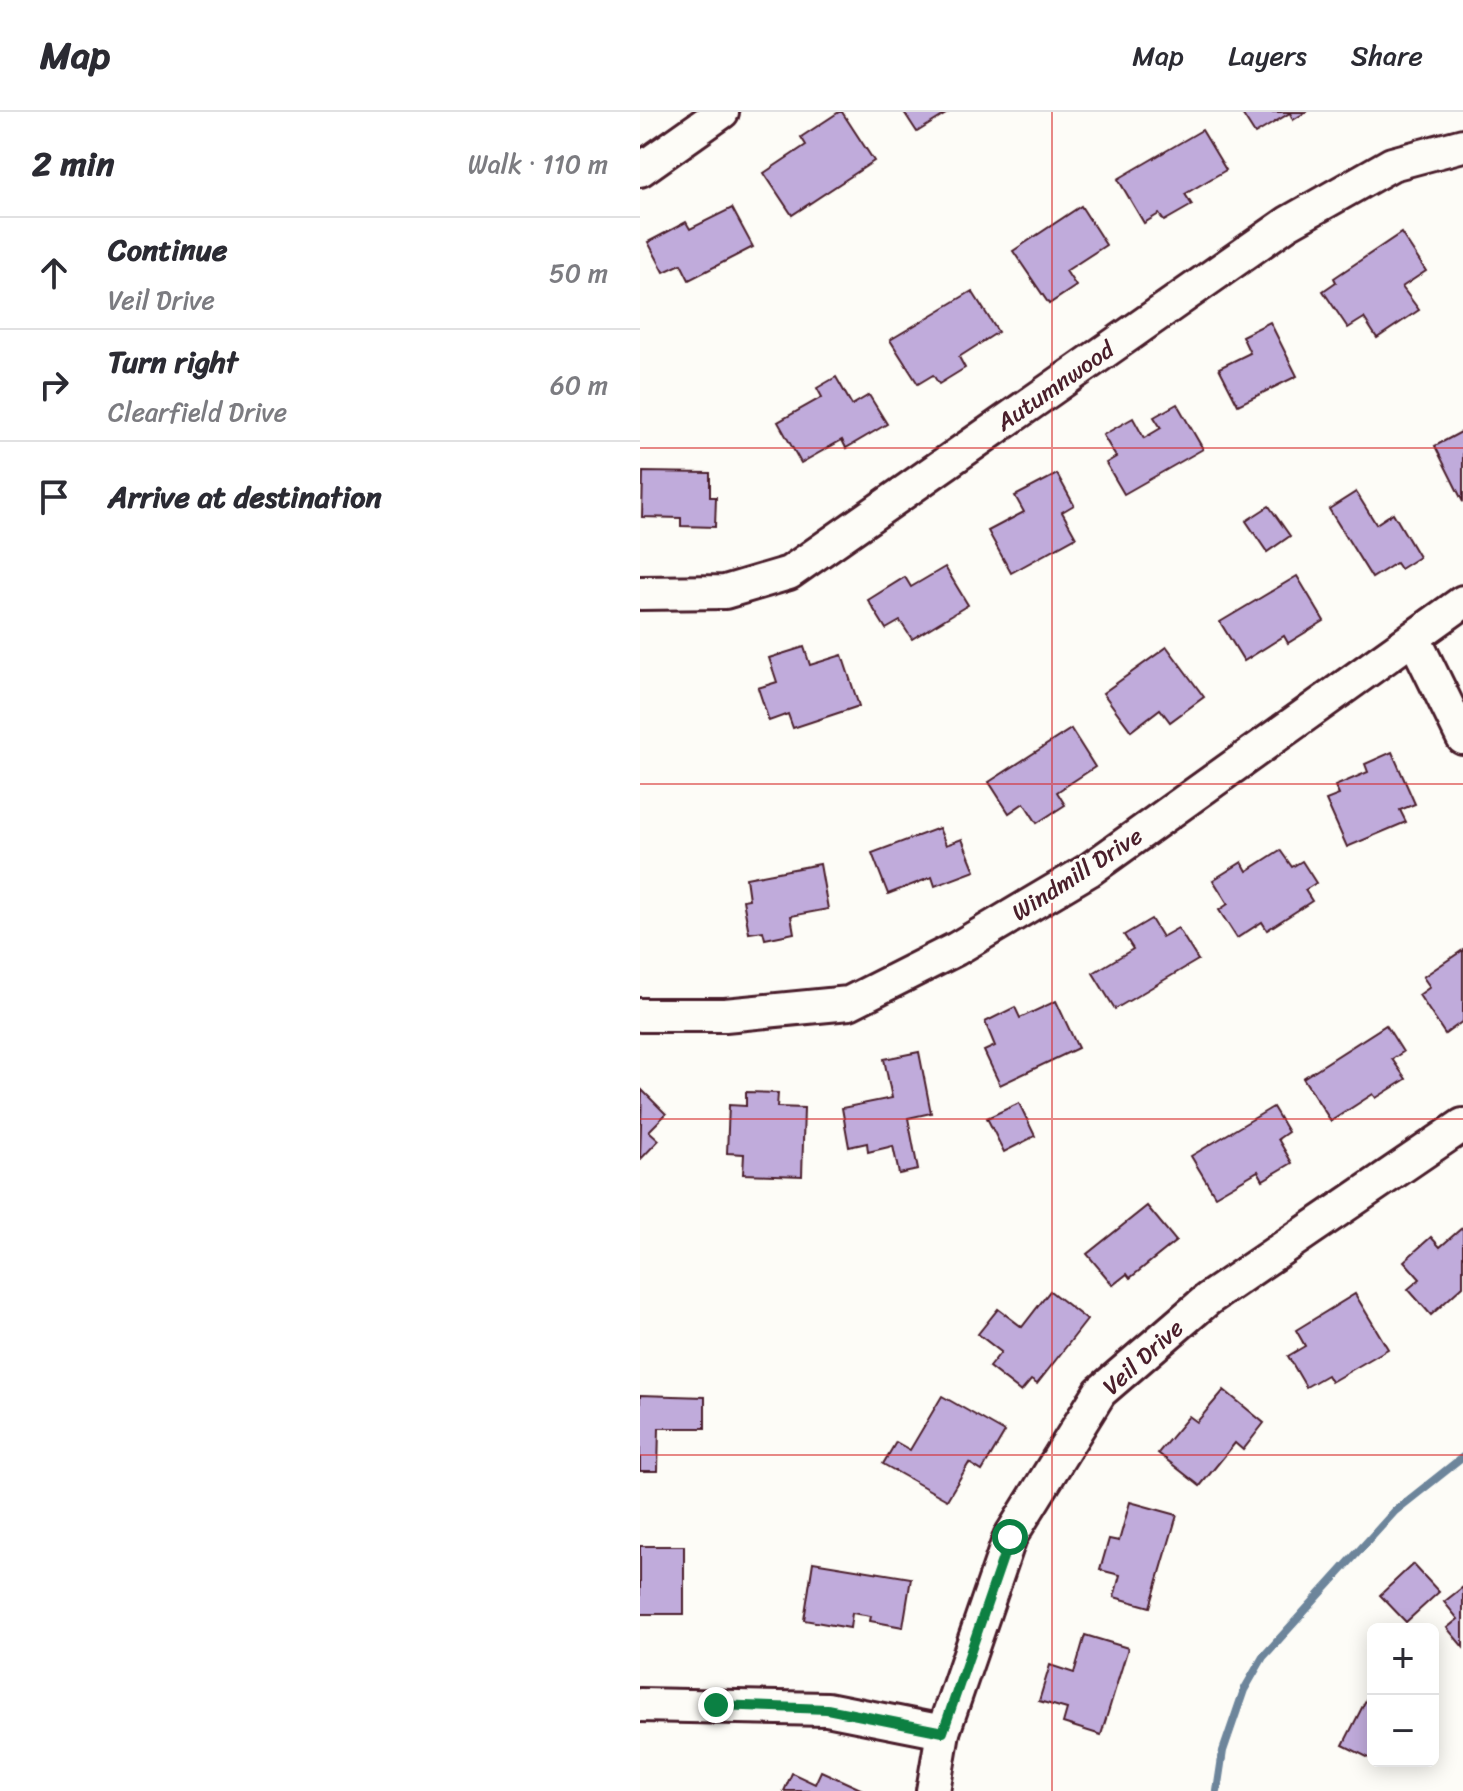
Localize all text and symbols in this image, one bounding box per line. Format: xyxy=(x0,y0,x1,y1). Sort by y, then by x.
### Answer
text: Map xyxy=(40,22,110,89)
text: Map xyxy=(1132,31,1184,80)
text: Layers xyxy=(1228,31,1307,80)
text: Share xyxy=(1351,31,1423,80)
text: 2 min xyxy=(32,134,114,194)
text: Walk · 110 m xyxy=(468,141,608,187)
text: Continue xyxy=(108,223,227,277)
text: 50 m xyxy=(549,250,608,296)
icon: ahead xyxy=(32,251,76,295)
text: Veil Drive xyxy=(108,277,215,323)
street label: Autumnwood xyxy=(986,329,1124,443)
text: Turn right xyxy=(108,335,238,389)
text: 60 m xyxy=(550,362,608,408)
icon: right xyxy=(32,363,76,407)
text: Clearfield Drive xyxy=(108,389,287,435)
text: Arrive at destination xyxy=(108,470,382,524)
icon: arrive xyxy=(32,475,76,519)
street label: Windmill Drive xyxy=(1003,816,1151,932)
street label: Veil Drive xyxy=(1092,1308,1194,1406)
route start xyxy=(992,1519,1028,1555)
map controls xyxy=(1367,1623,1439,1767)
button: + xyxy=(1367,1623,1439,1695)
route end xyxy=(698,1687,734,1723)
button: − xyxy=(1367,1695,1439,1767)

